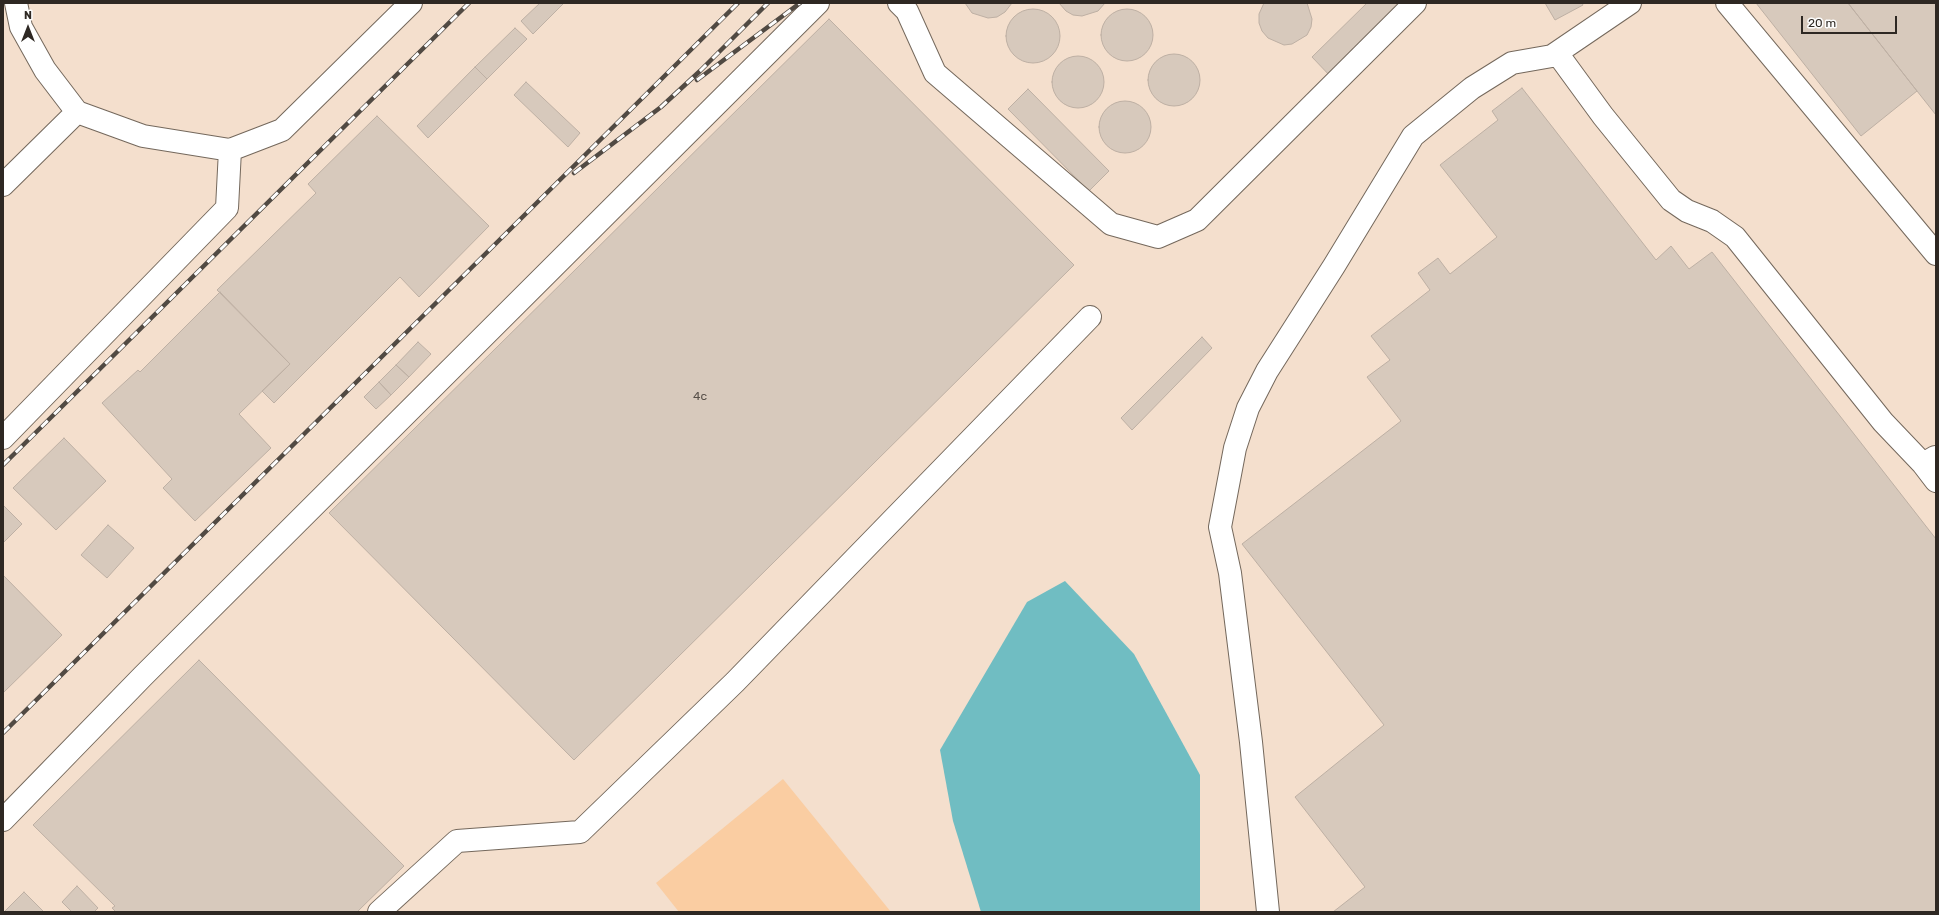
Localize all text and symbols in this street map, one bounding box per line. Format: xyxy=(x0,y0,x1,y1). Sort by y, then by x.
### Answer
north arrow xyxy=(8,8,48,48)
scale bar xyxy=(1803,8,1899,34)
text: N xyxy=(24,9,32,22)
text: 20 m xyxy=(1808,16,1836,30)
house number: 4c xyxy=(693,390,707,404)

